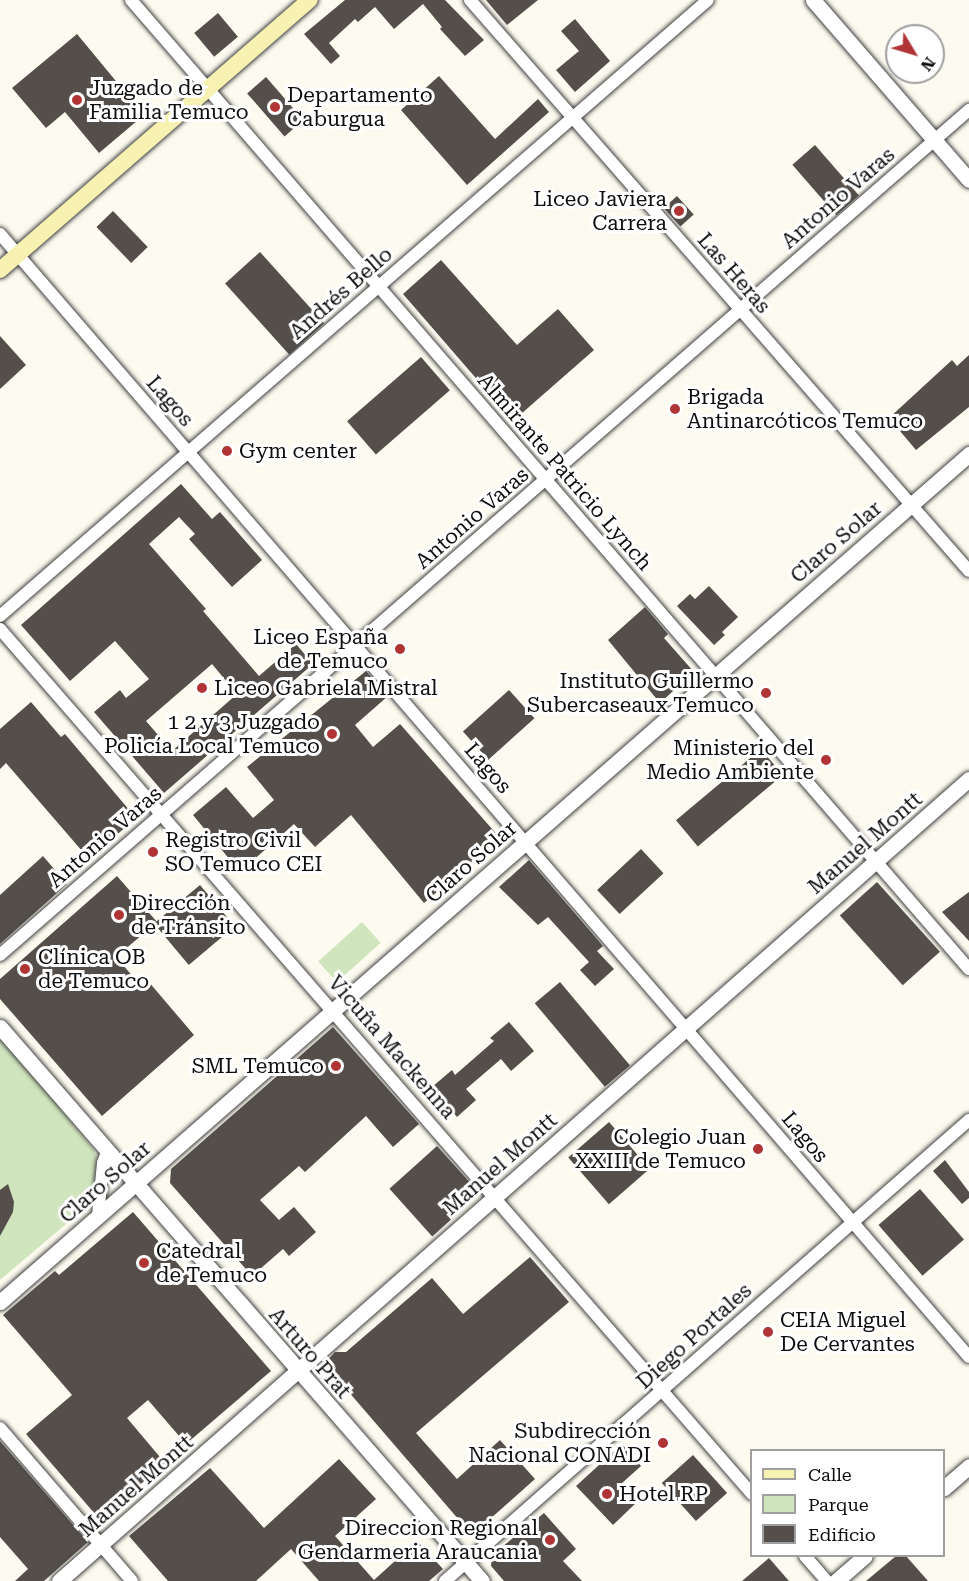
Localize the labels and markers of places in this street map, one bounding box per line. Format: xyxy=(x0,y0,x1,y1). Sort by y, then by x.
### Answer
place label: Juzgado de Familia Temuco xyxy=(89,75,249,125)
place label: Departamento Caburgua xyxy=(287,82,433,132)
marker: Juzgado de Familia Temuco xyxy=(70,93,84,107)
marker: Departamento Caburgua xyxy=(268,100,282,114)
place label: Liceo Javiera Carrera xyxy=(533,186,667,236)
marker: Liceo Javiera Carrera xyxy=(672,204,686,218)
place label: Brigada Antinarcóticos Temuco xyxy=(687,384,923,434)
marker: Brigada Antinarcóticos Temuco xyxy=(668,402,682,416)
place label: Gym center xyxy=(239,438,357,464)
marker: Gym center xyxy=(220,444,234,458)
place label: Liceo España de Temuco xyxy=(253,624,388,674)
marker: Liceo España de Temuco xyxy=(393,642,407,656)
place label: Instituto Guillermo Subercaseaux Temuco xyxy=(527,668,754,718)
place label: Liceo Gabriela Mistral xyxy=(214,675,438,701)
marker: Liceo Gabriela Mistral xyxy=(195,681,209,695)
marker: Instituto Guillermo Subercaseaux Temuco xyxy=(759,686,773,700)
place label: 1 2 y 3 Juzgado Policía Local Temuco xyxy=(104,709,320,759)
marker: 1 2 y 3 Juzgado Policía Local Temuco xyxy=(325,727,339,741)
place label: Ministerio del Medio Ambiente xyxy=(646,735,814,785)
marker: Ministerio del Medio Ambiente xyxy=(819,753,833,767)
place label: Registro Civil SO Temuco CEI xyxy=(165,827,322,877)
marker: Registro Civil SO Temuco CEI xyxy=(146,845,160,859)
place label: Dirección de Tránsito xyxy=(131,890,246,940)
marker: Dirección de Tránsito xyxy=(112,908,126,922)
place label: Clínica OB de Temuco xyxy=(38,944,149,994)
marker: Clínica OB de Temuco xyxy=(16,960,34,978)
place label: SML Temuco xyxy=(192,1053,324,1079)
marker: SML Temuco xyxy=(329,1059,343,1073)
place label: Colegio Juan XXIII de Temuco xyxy=(575,1124,746,1174)
marker: Colegio Juan XXIII de Temuco xyxy=(751,1142,765,1156)
place label: Catedral de Temuco xyxy=(156,1238,267,1288)
marker: Catedral de Temuco xyxy=(137,1256,151,1270)
place label: CEIA Miguel De Cervantes xyxy=(780,1307,915,1357)
marker: CEIA Miguel De Cervantes xyxy=(761,1325,775,1339)
place label: Subdirección Nacional CONADI xyxy=(468,1418,651,1468)
marker: Subdirección Nacional CONADI xyxy=(656,1436,670,1450)
place label: Hotel RP xyxy=(619,1481,708,1507)
marker: Hotel RP xyxy=(600,1487,614,1501)
place label: Direccion Regional Gendarmeria Araucania xyxy=(298,1515,538,1565)
marker: Direccion Regional Gendarmeria Araucania xyxy=(543,1533,557,1547)

